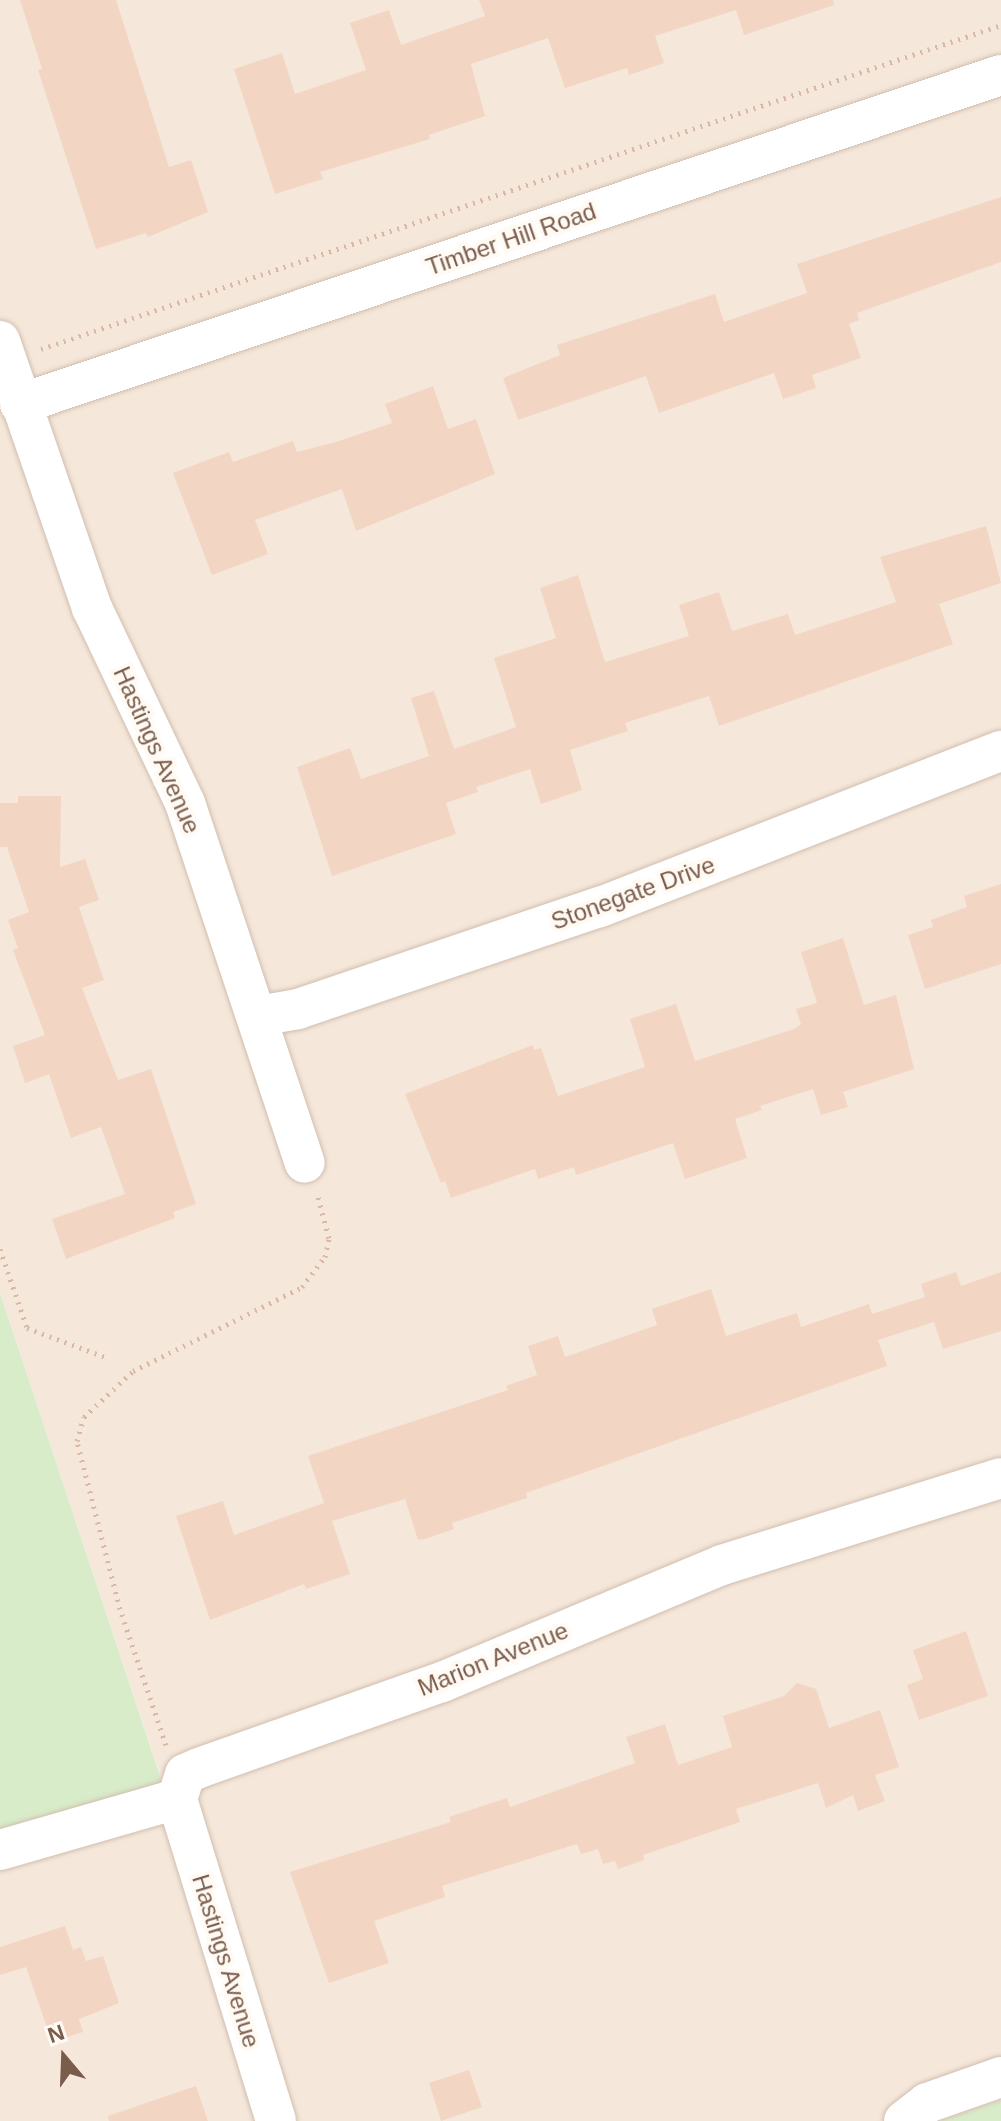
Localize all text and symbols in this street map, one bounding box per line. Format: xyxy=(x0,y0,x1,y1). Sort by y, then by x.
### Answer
street label: Timber Hill Road xyxy=(422,196,600,282)
street label: Hastings Avenue xyxy=(107,661,207,839)
street label: Stonegate Drive xyxy=(547,850,719,936)
street label: Marion Avenue xyxy=(413,1615,573,1703)
street label: Hastings Avenue xyxy=(186,1870,266,2052)
north arrow xyxy=(24,2017,104,2097)
text: N xyxy=(44,2019,68,2048)

